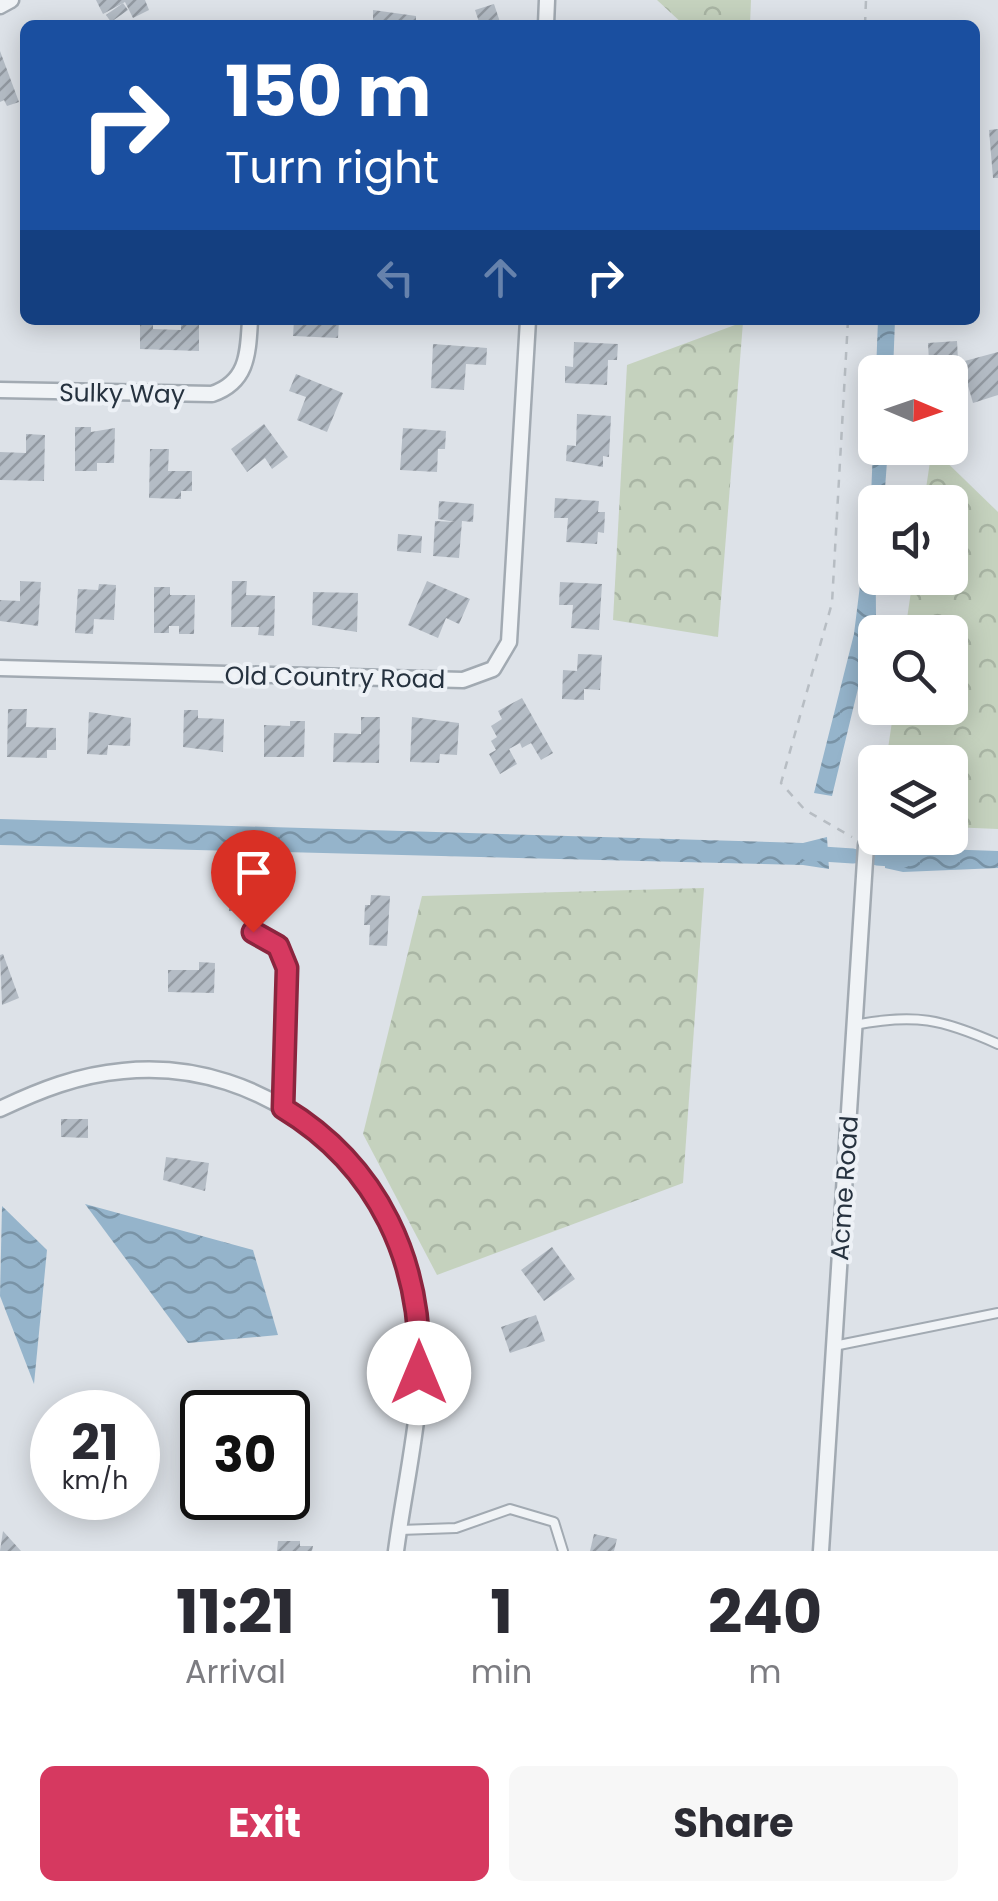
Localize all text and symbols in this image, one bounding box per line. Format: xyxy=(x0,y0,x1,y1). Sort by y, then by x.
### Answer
text: 150 m xyxy=(225,42,431,141)
icon: right xyxy=(60,60,190,190)
text: Turn right xyxy=(225,136,439,199)
icon: left xyxy=(368,250,423,305)
icon: ahead xyxy=(473,250,528,305)
icon: right xyxy=(578,250,633,305)
north arrow xyxy=(858,355,968,465)
map controls xyxy=(858,355,968,855)
street label: Sulky Way xyxy=(59,375,185,412)
button: sound xyxy=(858,485,968,595)
button: search xyxy=(858,615,968,725)
street label: Old Country Road xyxy=(224,658,446,697)
button: layers xyxy=(858,745,968,855)
pin xyxy=(211,830,296,933)
icon: arrive xyxy=(226,845,281,900)
street label: Acme Road xyxy=(822,1115,867,1262)
position arrow xyxy=(367,1321,471,1425)
speed limit sign: 30 xyxy=(180,1390,310,1520)
text: 21 xyxy=(71,1407,119,1478)
text: km/h xyxy=(62,1463,128,1498)
text: 11:21 xyxy=(176,1570,295,1654)
text: 1 xyxy=(490,1570,513,1654)
text: 240 xyxy=(708,1570,822,1654)
text: Arrival xyxy=(185,1649,286,1694)
text: min xyxy=(471,1649,532,1694)
text: m xyxy=(749,1649,782,1694)
button: Exit xyxy=(40,1766,489,1881)
button: Share xyxy=(509,1766,958,1881)

